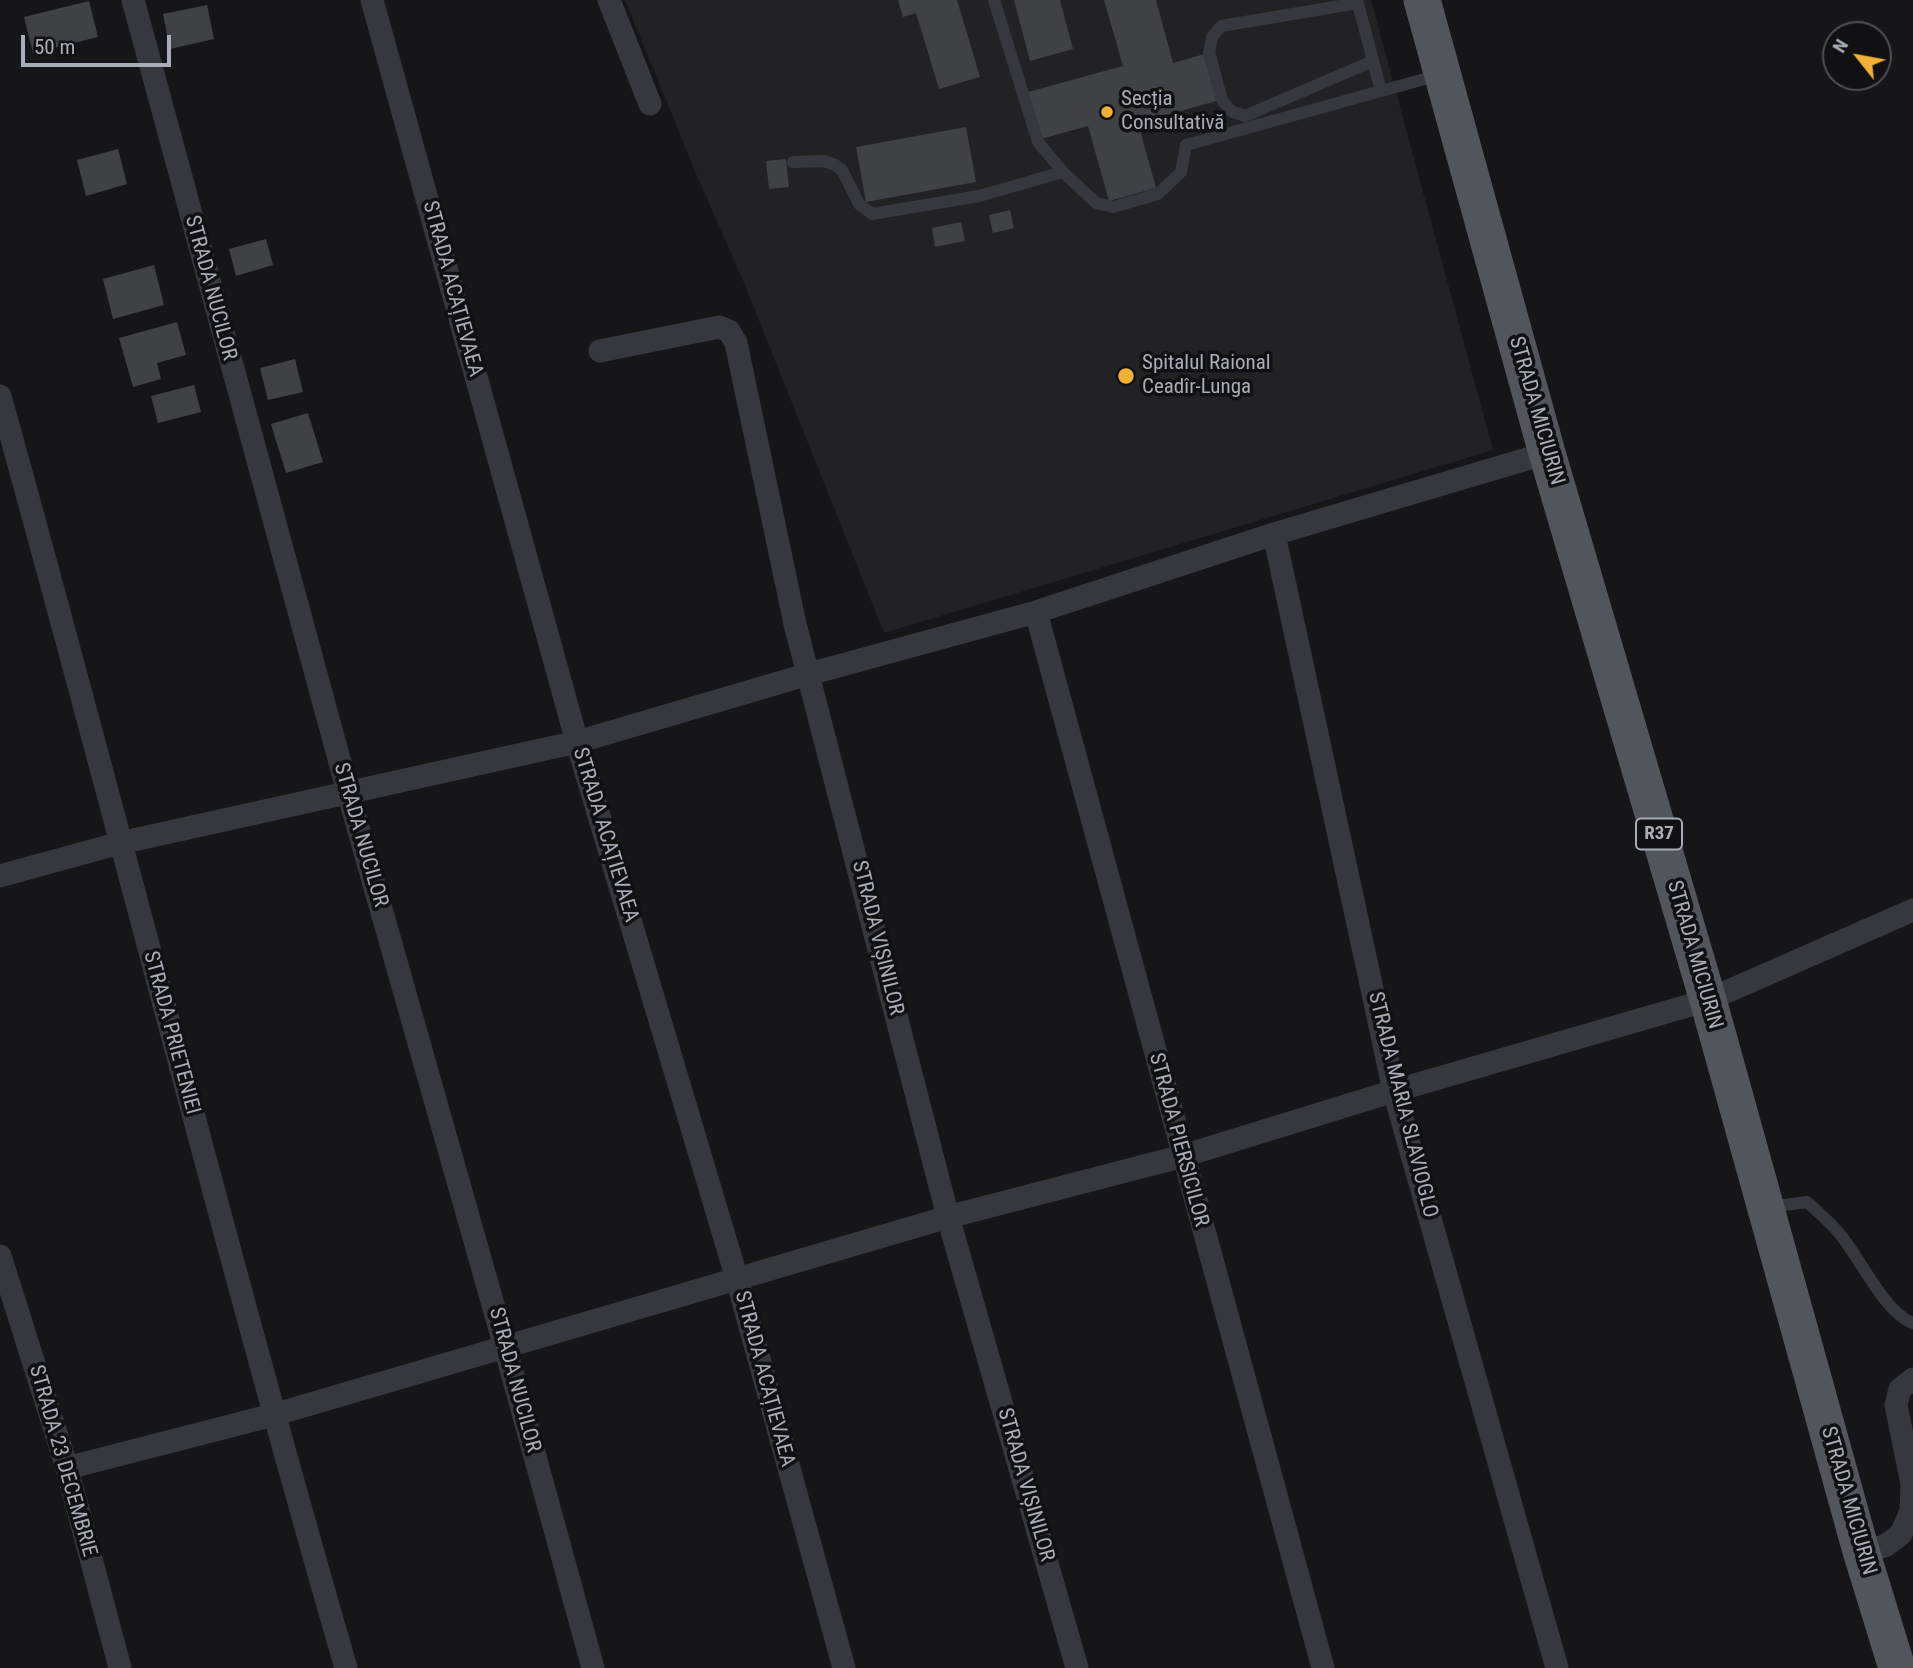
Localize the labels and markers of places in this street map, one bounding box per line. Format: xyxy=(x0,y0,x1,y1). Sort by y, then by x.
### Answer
place label: Secția Consultativă xyxy=(1121,87,1224,137)
marker: Secția Consultativă xyxy=(1099,104,1115,120)
place label: Spitalul Raional Ceadîr-Lunga xyxy=(1142,351,1271,401)
marker: Spitalul Raional Ceadîr-Lunga xyxy=(1116,366,1136,386)

